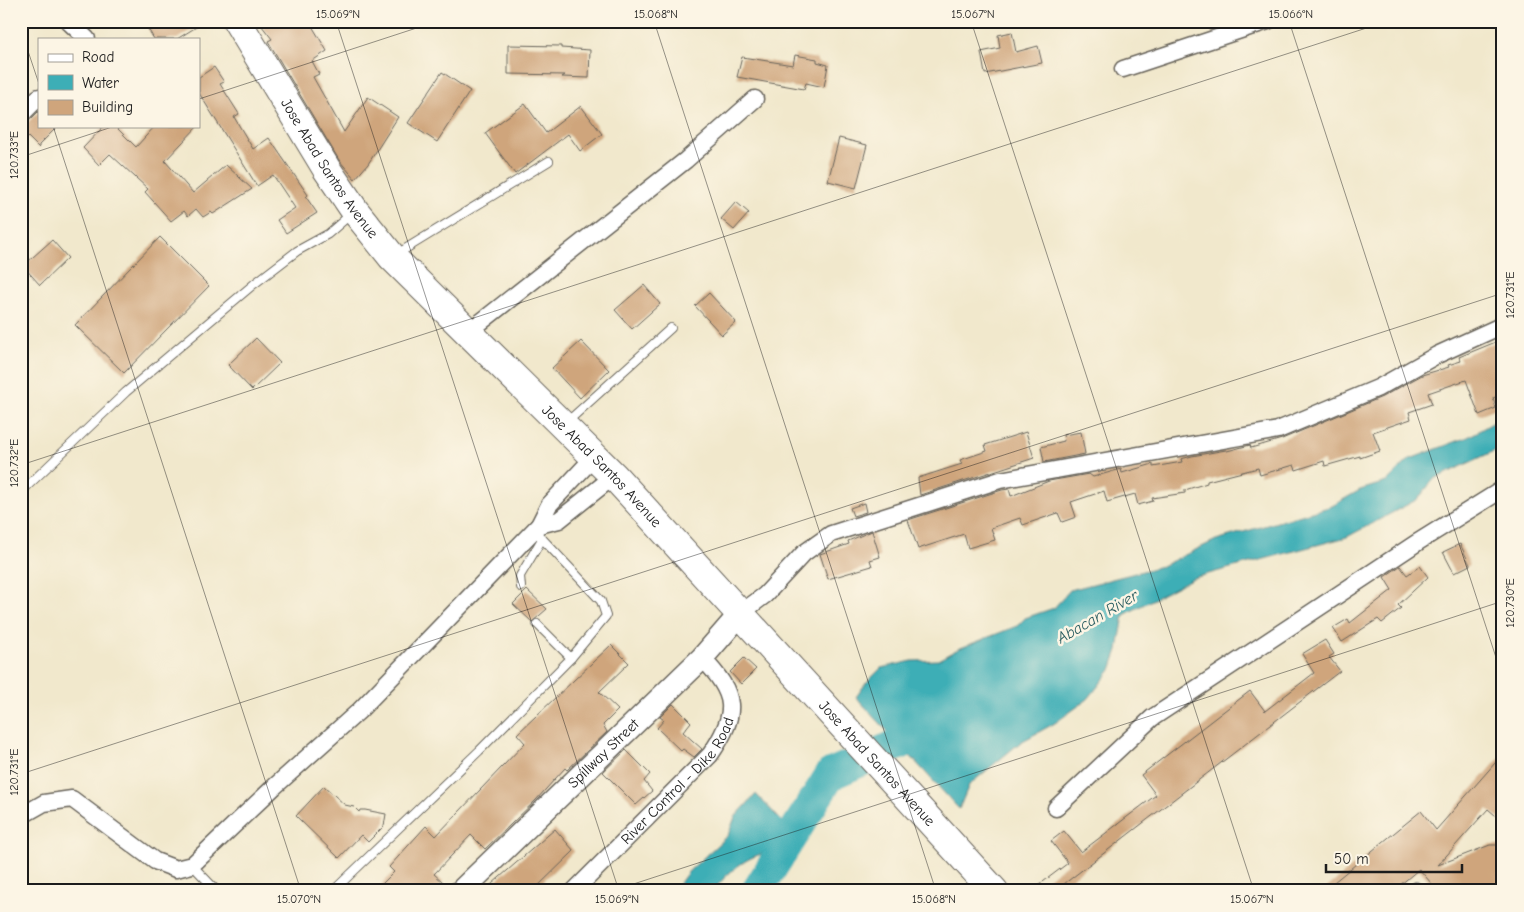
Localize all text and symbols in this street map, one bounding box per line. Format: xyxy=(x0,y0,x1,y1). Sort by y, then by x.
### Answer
text: 15.069°N xyxy=(316,7,360,21)
text: 15.068°N xyxy=(634,7,678,21)
text: 15.067°N xyxy=(951,7,995,21)
text: 15.066°N xyxy=(1269,7,1313,21)
legend xyxy=(38,38,200,128)
text: Road xyxy=(82,48,114,66)
text: Water xyxy=(82,74,119,92)
street label: Jose Abad Santos Avenue xyxy=(277,95,383,242)
text: Building xyxy=(82,98,133,116)
text: 120.733°E xyxy=(7,131,21,179)
text: 120.731°E xyxy=(1503,272,1517,318)
street label: Jose Abad Santos Avenue xyxy=(538,401,666,531)
text: 120.732°E xyxy=(7,439,21,487)
text: 120.730°E xyxy=(1503,578,1517,628)
water label: Abacan River xyxy=(1053,586,1142,648)
street label: Jose Abad Santos Avenue xyxy=(815,697,939,830)
street label: Spillway Street xyxy=(564,714,643,792)
street label: River Control - Dike Road xyxy=(617,715,738,848)
text: 120.731°E xyxy=(7,749,21,795)
scale bar xyxy=(1326,842,1463,874)
text: 50 m xyxy=(1334,850,1369,868)
text: 15.070°N xyxy=(277,892,321,906)
text: 15.069°N xyxy=(595,892,639,906)
text: 15.068°N xyxy=(912,892,956,906)
text: 15.067°N xyxy=(1230,892,1274,906)

